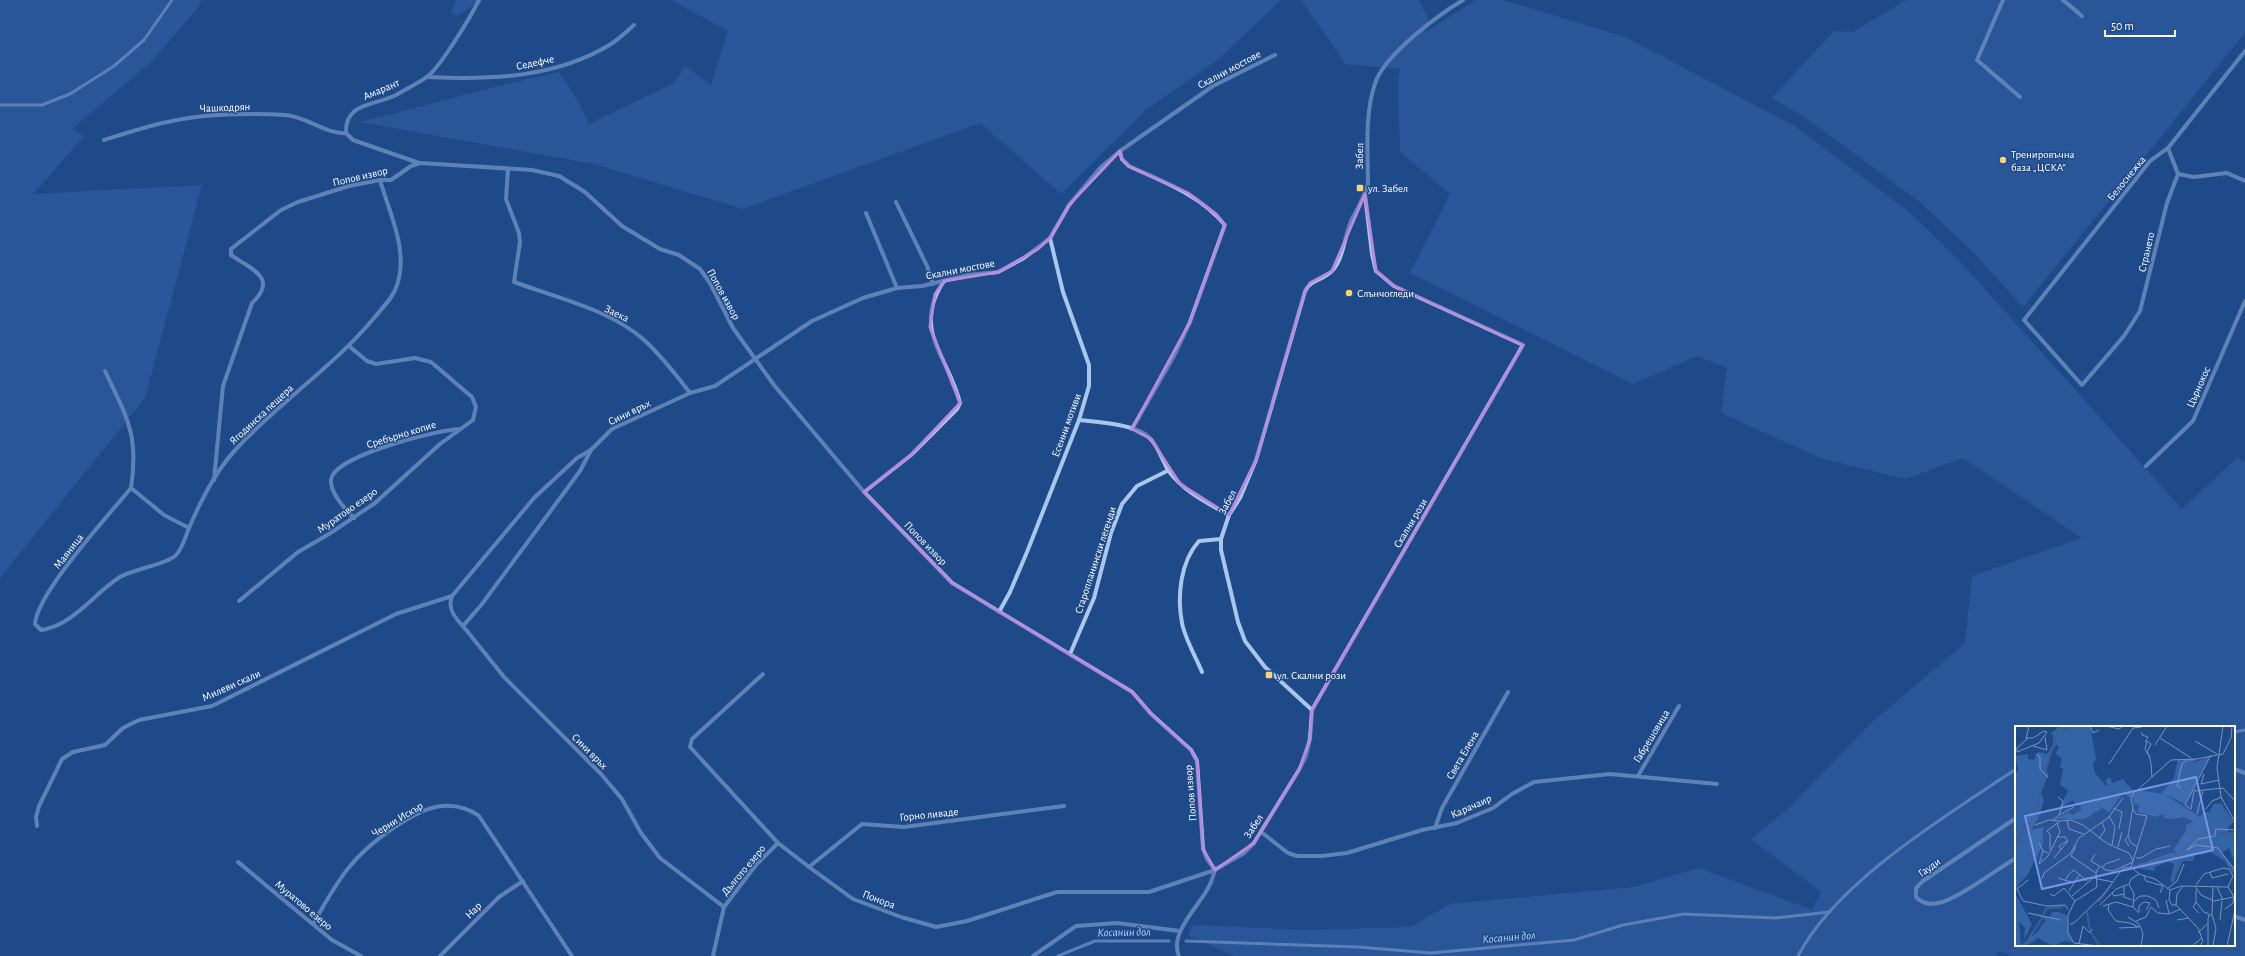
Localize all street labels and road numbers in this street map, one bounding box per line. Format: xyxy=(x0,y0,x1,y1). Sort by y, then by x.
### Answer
street label: Скални мостове xyxy=(1196,48,1263,91)
street label: Седефче xyxy=(515,53,555,72)
street label: Амарант xyxy=(361,77,401,102)
street label: Чашкодрян xyxy=(199,101,251,114)
street label: Забел xyxy=(1354,143,1365,169)
street label: Белоснежка xyxy=(2105,154,2148,203)
street label: Попов извор xyxy=(331,165,389,188)
street label: Странето xyxy=(2137,231,2156,273)
street label: Скални мостове xyxy=(925,257,996,282)
street label: Попов извор xyxy=(705,267,742,322)
street label: Заека xyxy=(603,303,631,324)
street label: Църнокос xyxy=(2185,365,2212,409)
street label: Ягодинска пещера xyxy=(227,382,295,447)
street label: Есенни мотиви xyxy=(1050,392,1083,458)
street label: Сини връх xyxy=(606,397,652,427)
street label: Сребърно копие xyxy=(365,419,437,450)
street label: Муратово езеро xyxy=(315,486,379,535)
street label: Забел xyxy=(1216,488,1238,516)
street label: Скални рози xyxy=(1391,497,1429,550)
street label: Старопланински легенди xyxy=(1073,505,1118,615)
street label: Попов извор xyxy=(902,519,949,568)
street label: Маяница xyxy=(51,532,85,571)
street label: Милеви скали xyxy=(200,668,262,703)
street label: Габрешовица xyxy=(1631,708,1671,765)
street label: Света Елена xyxy=(1444,729,1481,781)
street label: Сини връх xyxy=(570,731,610,771)
street label: Попов извор xyxy=(1183,764,1198,821)
street label: Карачаир xyxy=(1449,792,1494,820)
street label: Черни Искър xyxy=(370,800,425,839)
street label: Горно ливаде xyxy=(899,806,959,823)
street label: Забел xyxy=(1242,812,1265,840)
street label: Дългото езеро xyxy=(719,843,768,898)
street label: Гауди xyxy=(1916,856,1942,879)
street label: Муратово езеро xyxy=(273,878,334,932)
street label: Понора xyxy=(861,888,897,911)
street label: Нар xyxy=(463,900,484,921)

